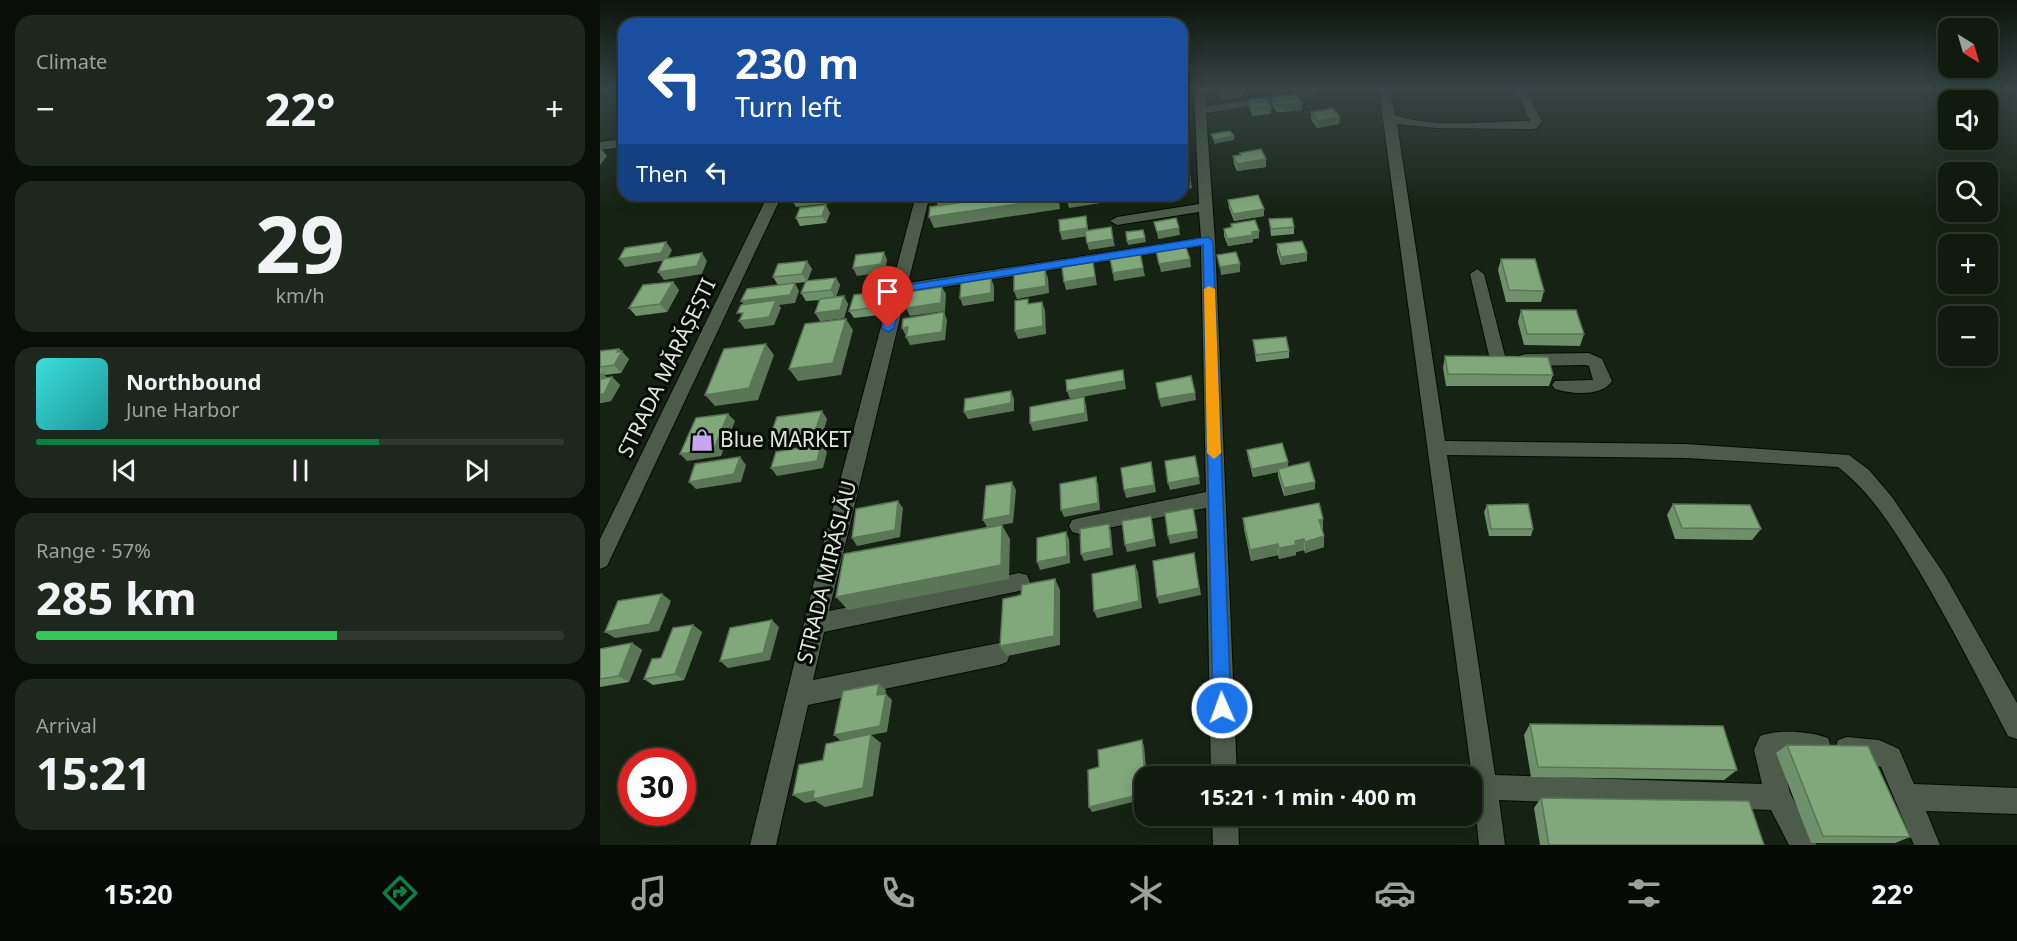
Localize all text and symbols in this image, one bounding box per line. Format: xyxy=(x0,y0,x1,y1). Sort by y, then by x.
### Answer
north arrow xyxy=(1938,18,1998,78)
map controls xyxy=(1938,18,1998,366)
text: 230 m xyxy=(735,34,859,91)
icon: left xyxy=(636,42,714,120)
text: Climate xyxy=(36,48,107,75)
text: 22° xyxy=(265,78,335,139)
text: − xyxy=(36,86,55,131)
text: + xyxy=(545,86,564,131)
text: Turn left xyxy=(735,88,841,125)
button: sound xyxy=(1938,90,1998,150)
icon: left xyxy=(700,156,733,189)
text: Then xyxy=(636,158,688,188)
button: search xyxy=(1938,162,1998,222)
text: 29 xyxy=(255,190,345,296)
button: + xyxy=(1938,234,1998,294)
pin xyxy=(862,266,913,328)
street label: STRADA MĂRĂȘEȘTI xyxy=(611,273,722,462)
icon: arrive xyxy=(871,275,904,308)
text: km/h xyxy=(275,282,325,309)
button: − xyxy=(1938,306,1998,366)
text: Northbound xyxy=(126,366,261,396)
text: June Harbor xyxy=(126,396,240,423)
place label: Blue MARKET xyxy=(720,425,852,453)
shop icon: Blue MARKET xyxy=(689,427,715,453)
icon: previous xyxy=(108,454,141,487)
icon: pause xyxy=(284,454,317,487)
icon: next xyxy=(460,454,493,487)
street label: STRADA MIRĂSLĂU xyxy=(790,477,862,666)
text: Range · 57% xyxy=(36,537,151,564)
text: 285 km xyxy=(36,567,197,628)
position arrow xyxy=(1190,676,1254,740)
text: Arrival xyxy=(36,712,97,739)
text: 15:21 xyxy=(36,742,152,803)
speed limit sign: 30 xyxy=(618,748,696,826)
text: 15:21 · 1 min · 400 m xyxy=(1199,781,1417,811)
icon: directions xyxy=(379,872,421,914)
icon: music xyxy=(628,872,670,914)
icon: phone xyxy=(877,872,919,914)
icon: climate xyxy=(1125,872,1167,914)
icon: car xyxy=(1374,872,1416,914)
icon: filters xyxy=(1623,872,1665,914)
text: 15:20 xyxy=(103,875,173,912)
text: 22° xyxy=(1871,875,1914,912)

